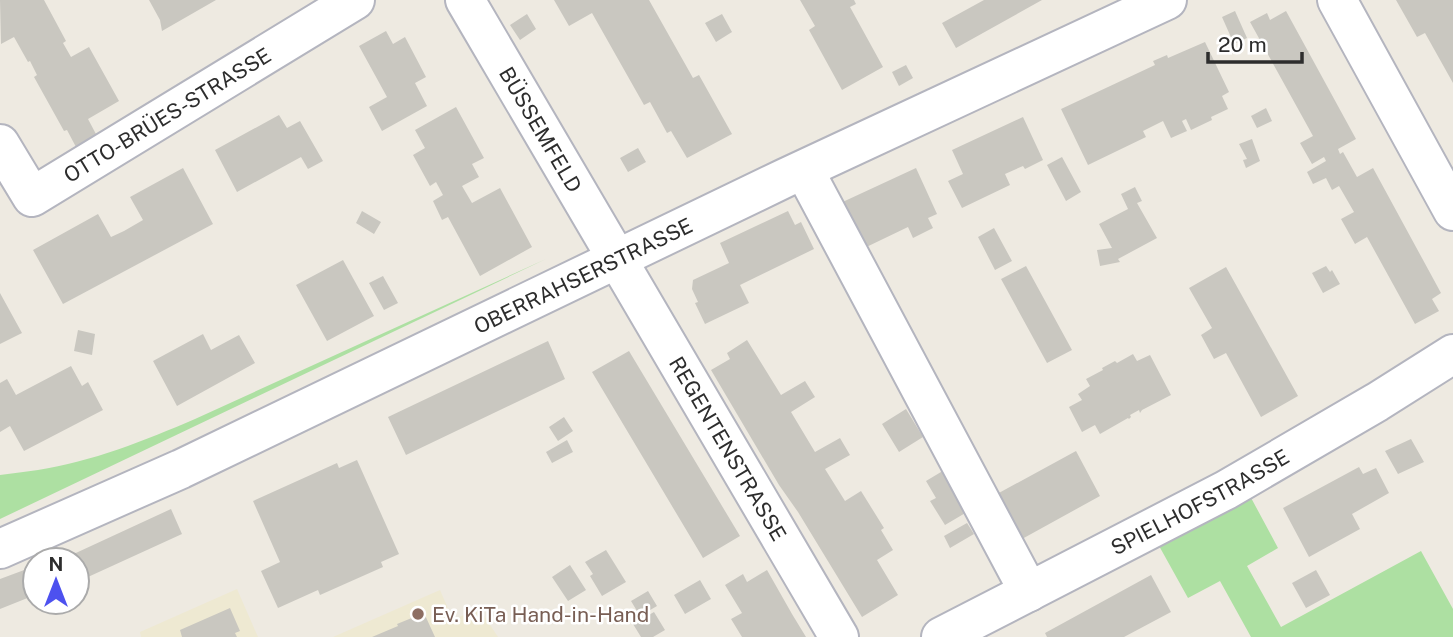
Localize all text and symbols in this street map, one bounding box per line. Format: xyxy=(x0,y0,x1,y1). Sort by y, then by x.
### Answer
scale bar xyxy=(1208,21,1302,65)
text: 20 m xyxy=(1218,32,1267,57)
street label: OTTO-BRÜES-STRASSE xyxy=(59,42,275,187)
street label: BÜSSEMFELD xyxy=(494,62,587,197)
street label: OBERRAHSERSTRASSE xyxy=(470,212,696,339)
street label: REGENTENSTRASSE xyxy=(664,352,792,545)
street label: SPIELHOFSTRASSE xyxy=(1106,444,1293,560)
north arrow xyxy=(21,546,91,616)
text: N xyxy=(49,553,63,575)
place label: Ev. KiTa Hand-in-Hand xyxy=(432,602,649,627)
marker: Ev. KiTa Hand-in-Hand xyxy=(410,606,426,622)

